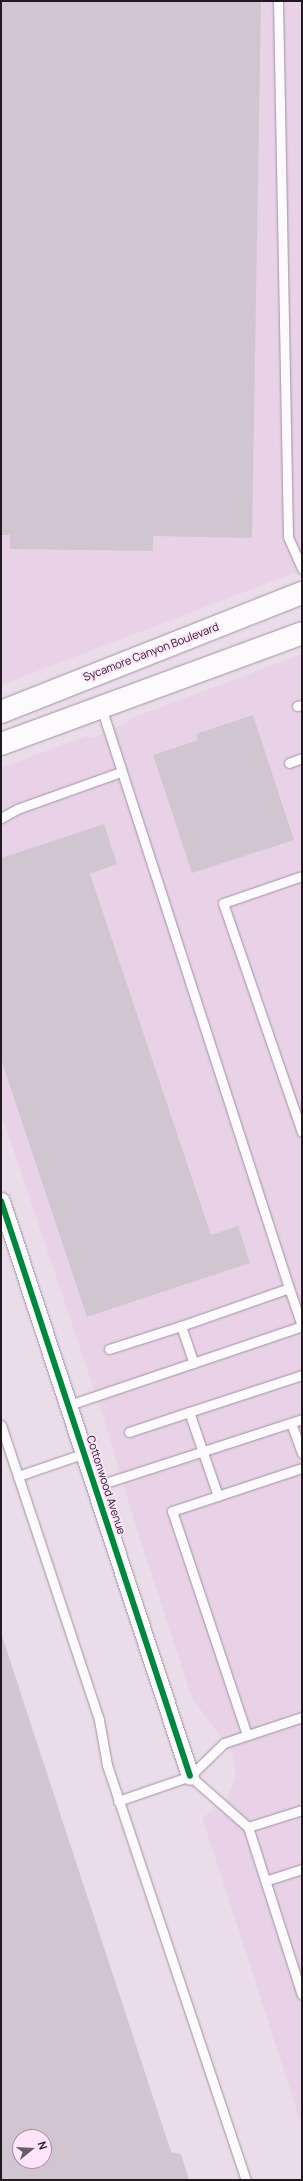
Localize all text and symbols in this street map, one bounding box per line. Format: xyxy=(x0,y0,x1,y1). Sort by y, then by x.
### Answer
street label: Sycamore Canyon Boulevard xyxy=(81,620,221,684)
street label: Cottonwood Avenue xyxy=(84,1434,128,1536)
north arrow xyxy=(12,2129,52,2169)
text: N xyxy=(35,2139,51,2152)

